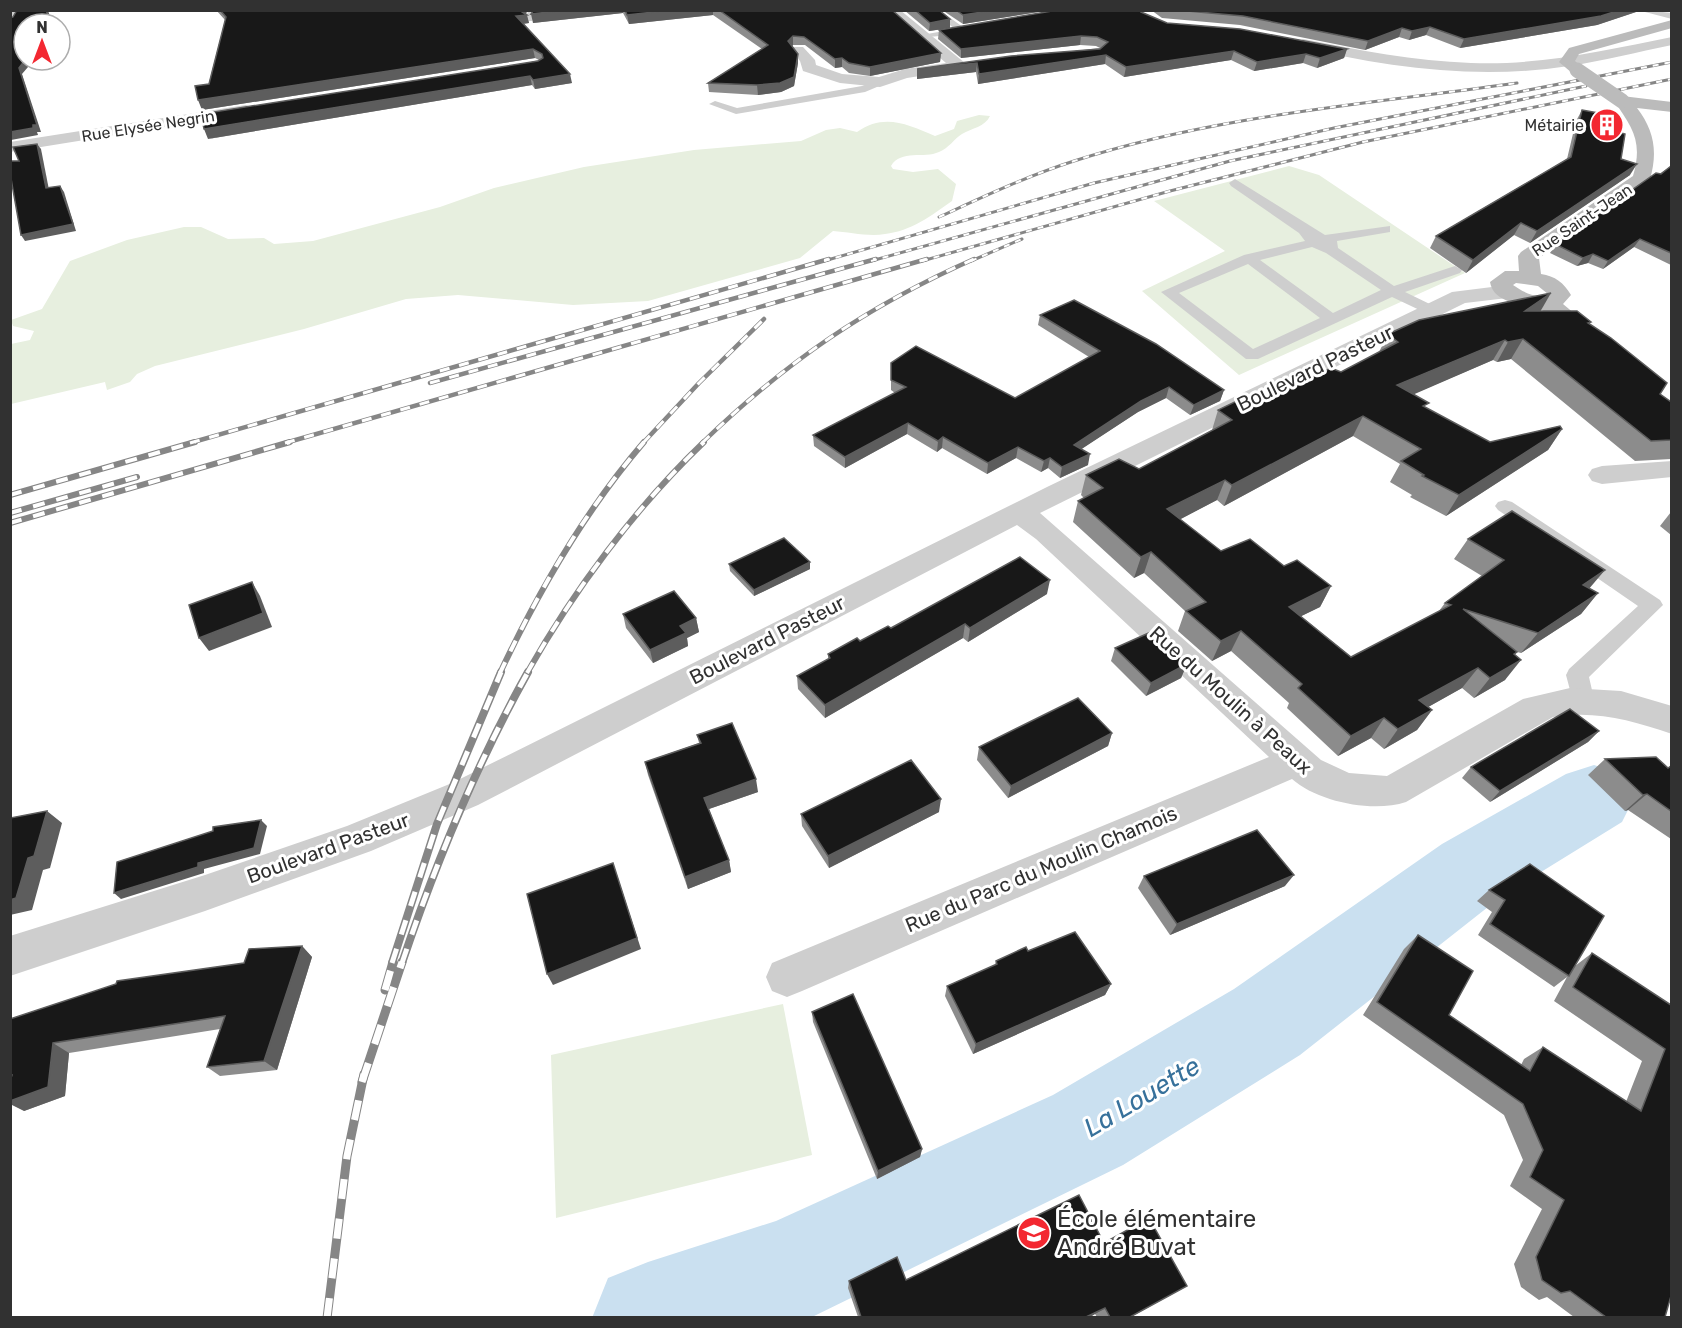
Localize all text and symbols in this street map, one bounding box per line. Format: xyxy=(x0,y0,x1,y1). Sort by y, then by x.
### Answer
north arrow xyxy=(12,12,72,72)
text: N xyxy=(36,18,48,37)
street label: Rue Elysée Negrin xyxy=(80,106,216,146)
building icon: Métairie xyxy=(1589,107,1625,143)
place label: Métairie xyxy=(1525,116,1584,135)
street label: Rue Saint-Jean xyxy=(1528,180,1636,260)
street label: Boulevard Pasteur xyxy=(1233,320,1397,416)
street label: Boulevard Pasteur xyxy=(685,590,849,690)
street label: Rue du Moulin à Peaux xyxy=(1145,621,1317,779)
street label: Rue du Parc du Moulin Chamois xyxy=(901,801,1181,937)
street label: Boulevard Pasteur xyxy=(244,807,413,889)
water label: La Louette xyxy=(1078,1050,1206,1144)
place label: École élémentaire André Buvat xyxy=(1057,1205,1256,1261)
school or university icon: École élémentaire André Buvat xyxy=(1016,1215,1052,1251)

